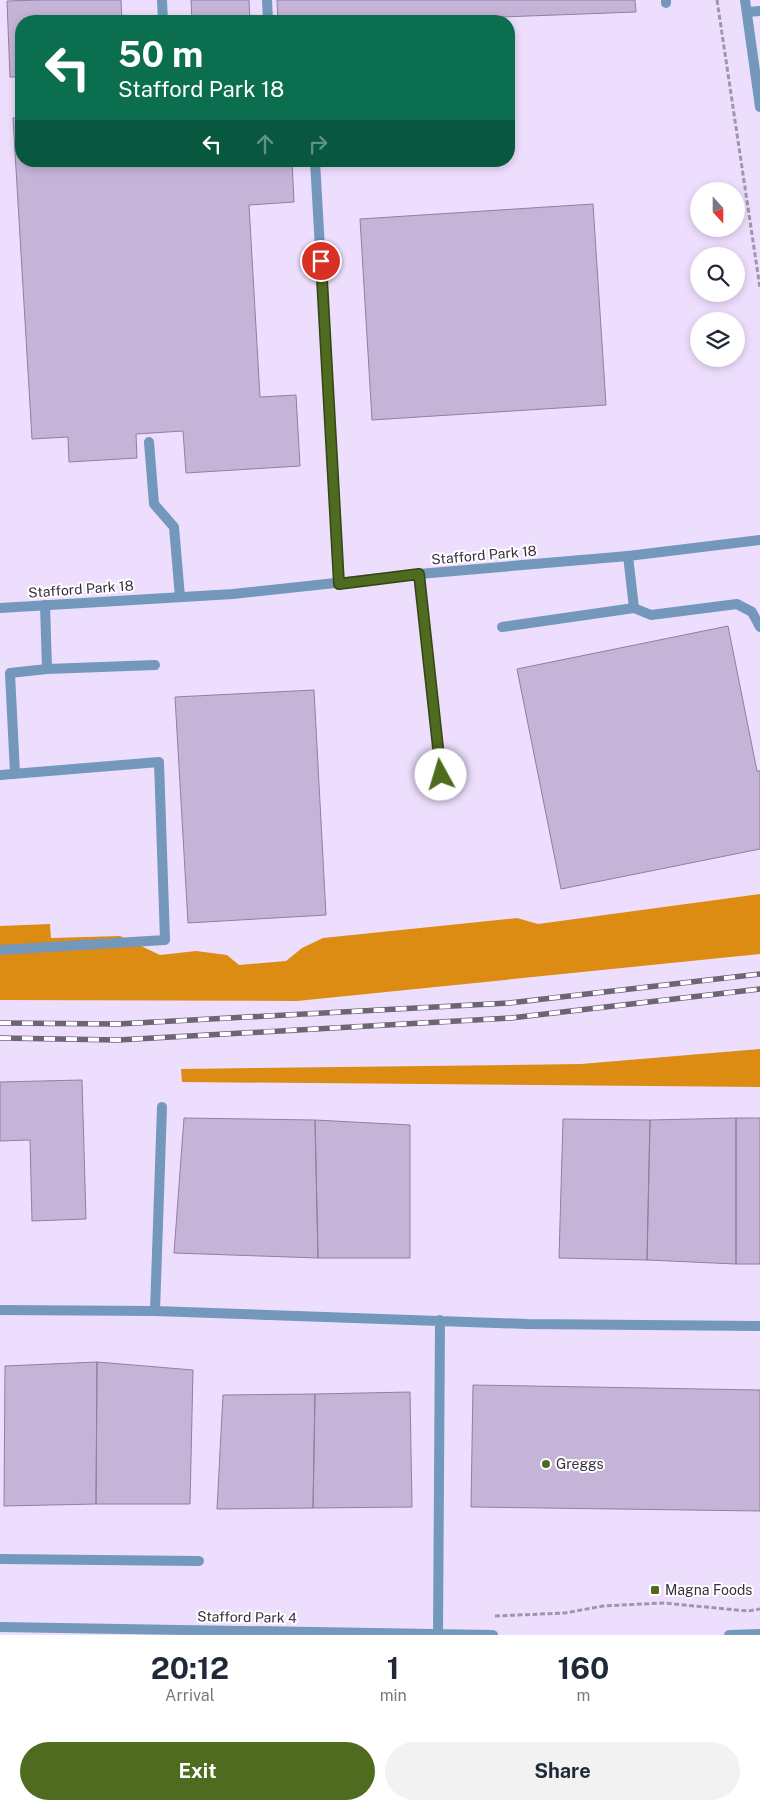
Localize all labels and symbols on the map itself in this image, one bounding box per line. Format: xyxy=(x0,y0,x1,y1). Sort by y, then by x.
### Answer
north arrow xyxy=(690,182,745,238)
pin xyxy=(300,240,342,282)
street label: Stafford Park 18 xyxy=(431,542,537,568)
street label: Stafford Park 18 xyxy=(28,577,134,601)
position arrow xyxy=(414,748,466,800)
place label: Greggs xyxy=(556,1456,604,1472)
marker: Greggs xyxy=(540,1458,552,1470)
place label: Magna Foods xyxy=(665,1582,752,1598)
marker: Magna Foods xyxy=(649,1584,661,1596)
street label: Stafford Park 4 xyxy=(197,1608,297,1626)

